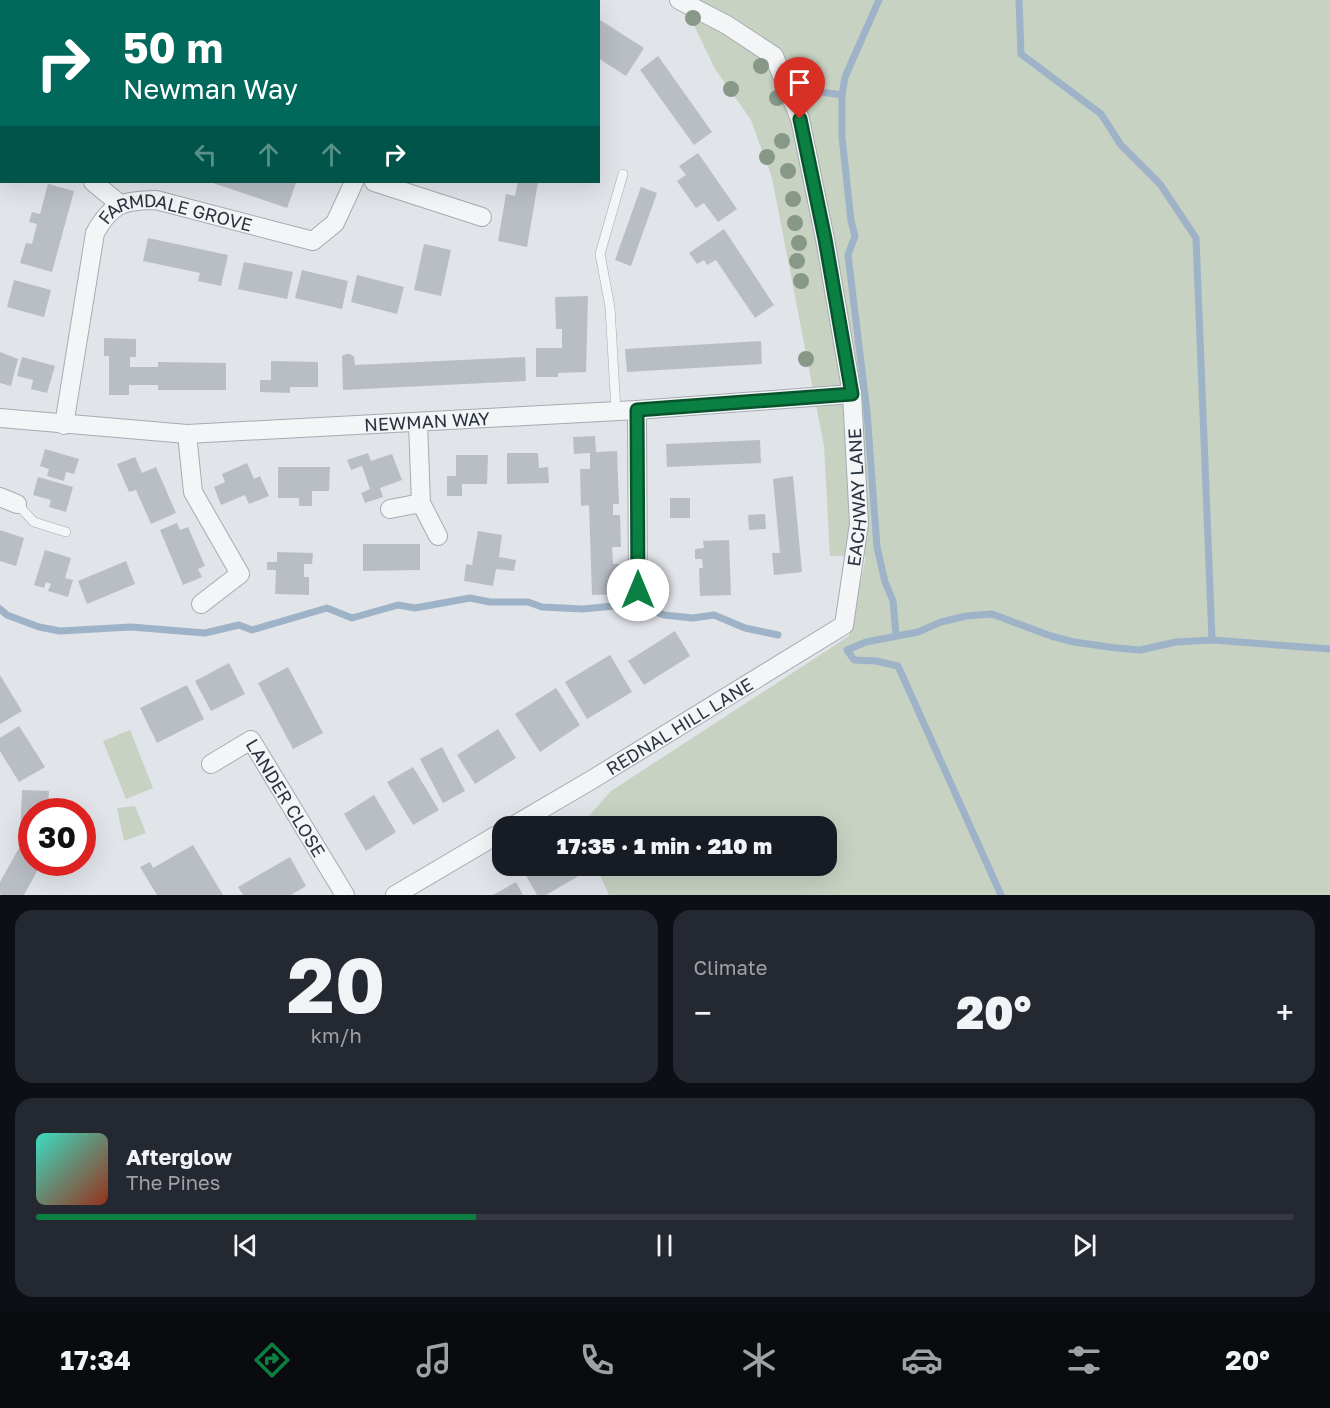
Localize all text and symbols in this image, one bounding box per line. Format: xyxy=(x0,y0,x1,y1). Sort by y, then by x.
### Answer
text: 50 m xyxy=(123,22,223,72)
icon: right xyxy=(24,24,102,102)
pin xyxy=(774,57,825,119)
icon: arrive xyxy=(783,66,816,99)
text: Newman Way xyxy=(123,73,298,105)
icon: left xyxy=(189,138,222,171)
icon: ahead xyxy=(252,138,285,171)
icon: ahead xyxy=(315,138,348,171)
icon: right xyxy=(378,138,411,171)
text: FARMDALE GROVE xyxy=(93,189,255,236)
street label: FARMDALE GROVE xyxy=(99,217,259,239)
street label: NEWMAN WAY xyxy=(364,407,491,436)
street label: EACHWAY LANE xyxy=(842,428,871,568)
position arrow xyxy=(606,558,670,622)
street label: REDNAL HILL LANE xyxy=(602,673,757,779)
street label: LANDER CLOSE xyxy=(242,734,330,861)
speed limit sign: 30 xyxy=(18,798,96,876)
text: 17:35 · 1 min · 210 m xyxy=(557,832,772,859)
text: 20 xyxy=(287,937,385,1030)
text: Climate xyxy=(694,955,767,979)
text: 20° xyxy=(956,985,1031,1039)
text: − xyxy=(694,993,712,1032)
text: + xyxy=(1276,993,1294,1032)
text: km/h xyxy=(311,1023,362,1047)
text: Afterglow xyxy=(126,1143,232,1170)
text: The Pines xyxy=(126,1170,220,1194)
icon: previous xyxy=(229,1229,262,1262)
icon: pause xyxy=(648,1229,681,1262)
icon: next xyxy=(1068,1229,1101,1262)
icon: directions xyxy=(251,1339,293,1381)
icon: music xyxy=(413,1339,455,1381)
icon: phone xyxy=(576,1339,618,1381)
icon: climate xyxy=(738,1339,780,1381)
icon: car xyxy=(901,1339,943,1381)
icon: filters xyxy=(1063,1339,1105,1381)
text: 17:34 xyxy=(60,1344,131,1376)
text: 20° xyxy=(1225,1344,1270,1376)

